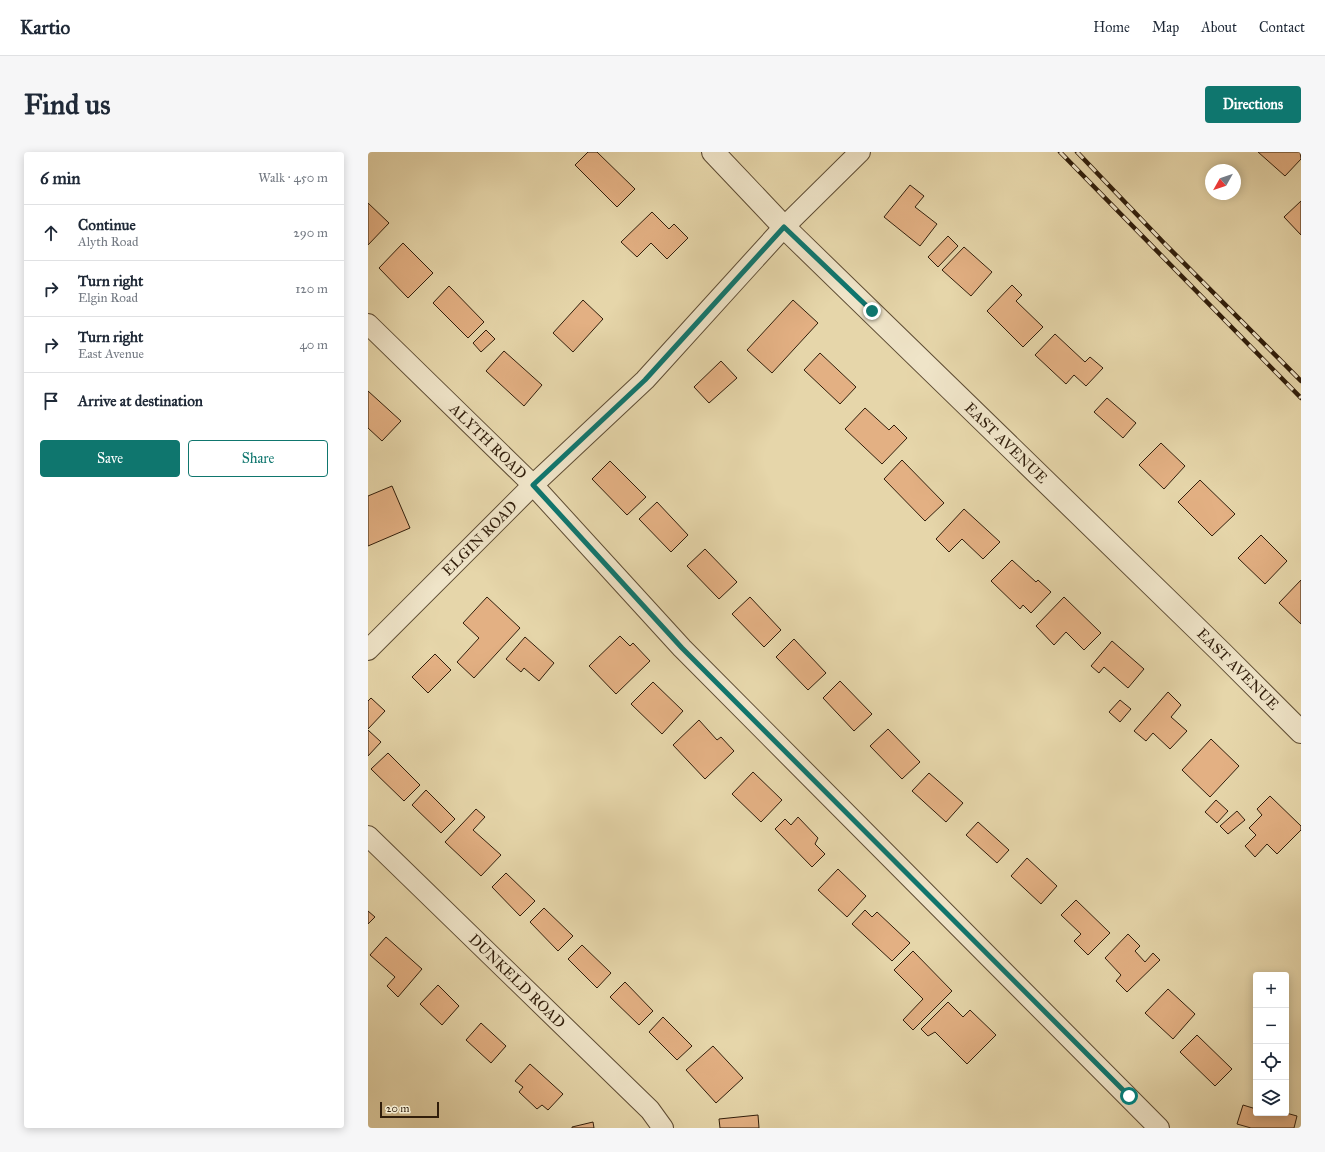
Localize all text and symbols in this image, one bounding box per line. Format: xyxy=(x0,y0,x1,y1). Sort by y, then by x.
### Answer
text: Kartio xyxy=(20,16,70,39)
text: Home xyxy=(1093,19,1130,36)
text: Map xyxy=(1152,19,1179,36)
text: About xyxy=(1201,19,1237,36)
text: Contact xyxy=(1259,19,1305,36)
button: Directions xyxy=(1205,86,1301,123)
text: Find us xyxy=(24,87,110,122)
north arrow xyxy=(1205,164,1241,200)
text: 6 min xyxy=(40,168,81,189)
text: Walk · 450 m xyxy=(258,170,328,186)
text: Continue xyxy=(78,216,136,234)
icon: ahead xyxy=(40,222,62,244)
text: 290 m xyxy=(293,225,328,241)
text: Alyth Road xyxy=(78,234,138,250)
text: Turn right xyxy=(78,272,143,290)
icon: right xyxy=(40,278,62,300)
text: 120 m xyxy=(295,281,328,297)
text: Elgin Road xyxy=(78,290,138,306)
route end xyxy=(863,302,881,320)
text: Turn right xyxy=(78,328,143,346)
icon: right xyxy=(40,334,62,356)
text: 40 m xyxy=(299,337,328,353)
text: East Avenue xyxy=(78,346,144,362)
icon: arrive xyxy=(40,390,62,412)
text: Arrive at destination xyxy=(78,392,203,410)
street label: ALYTH ROAD xyxy=(445,399,531,483)
street label: EAST AVENUE xyxy=(961,399,1051,487)
button: Save xyxy=(40,440,180,477)
button: Share xyxy=(188,440,328,477)
street label: ELGIN ROAD xyxy=(438,497,521,580)
street label: EAST AVENUE xyxy=(1193,625,1283,714)
street label: DUNKELD ROAD xyxy=(465,930,569,1032)
map controls xyxy=(1253,972,1289,1116)
button: + xyxy=(1253,972,1289,1008)
button: − xyxy=(1253,1008,1289,1044)
button: locate xyxy=(1253,1044,1289,1080)
button: layers xyxy=(1253,1080,1289,1116)
route start xyxy=(1120,1087,1138,1105)
scale bar xyxy=(380,1100,439,1119)
text: 20 m xyxy=(386,1102,409,1115)

